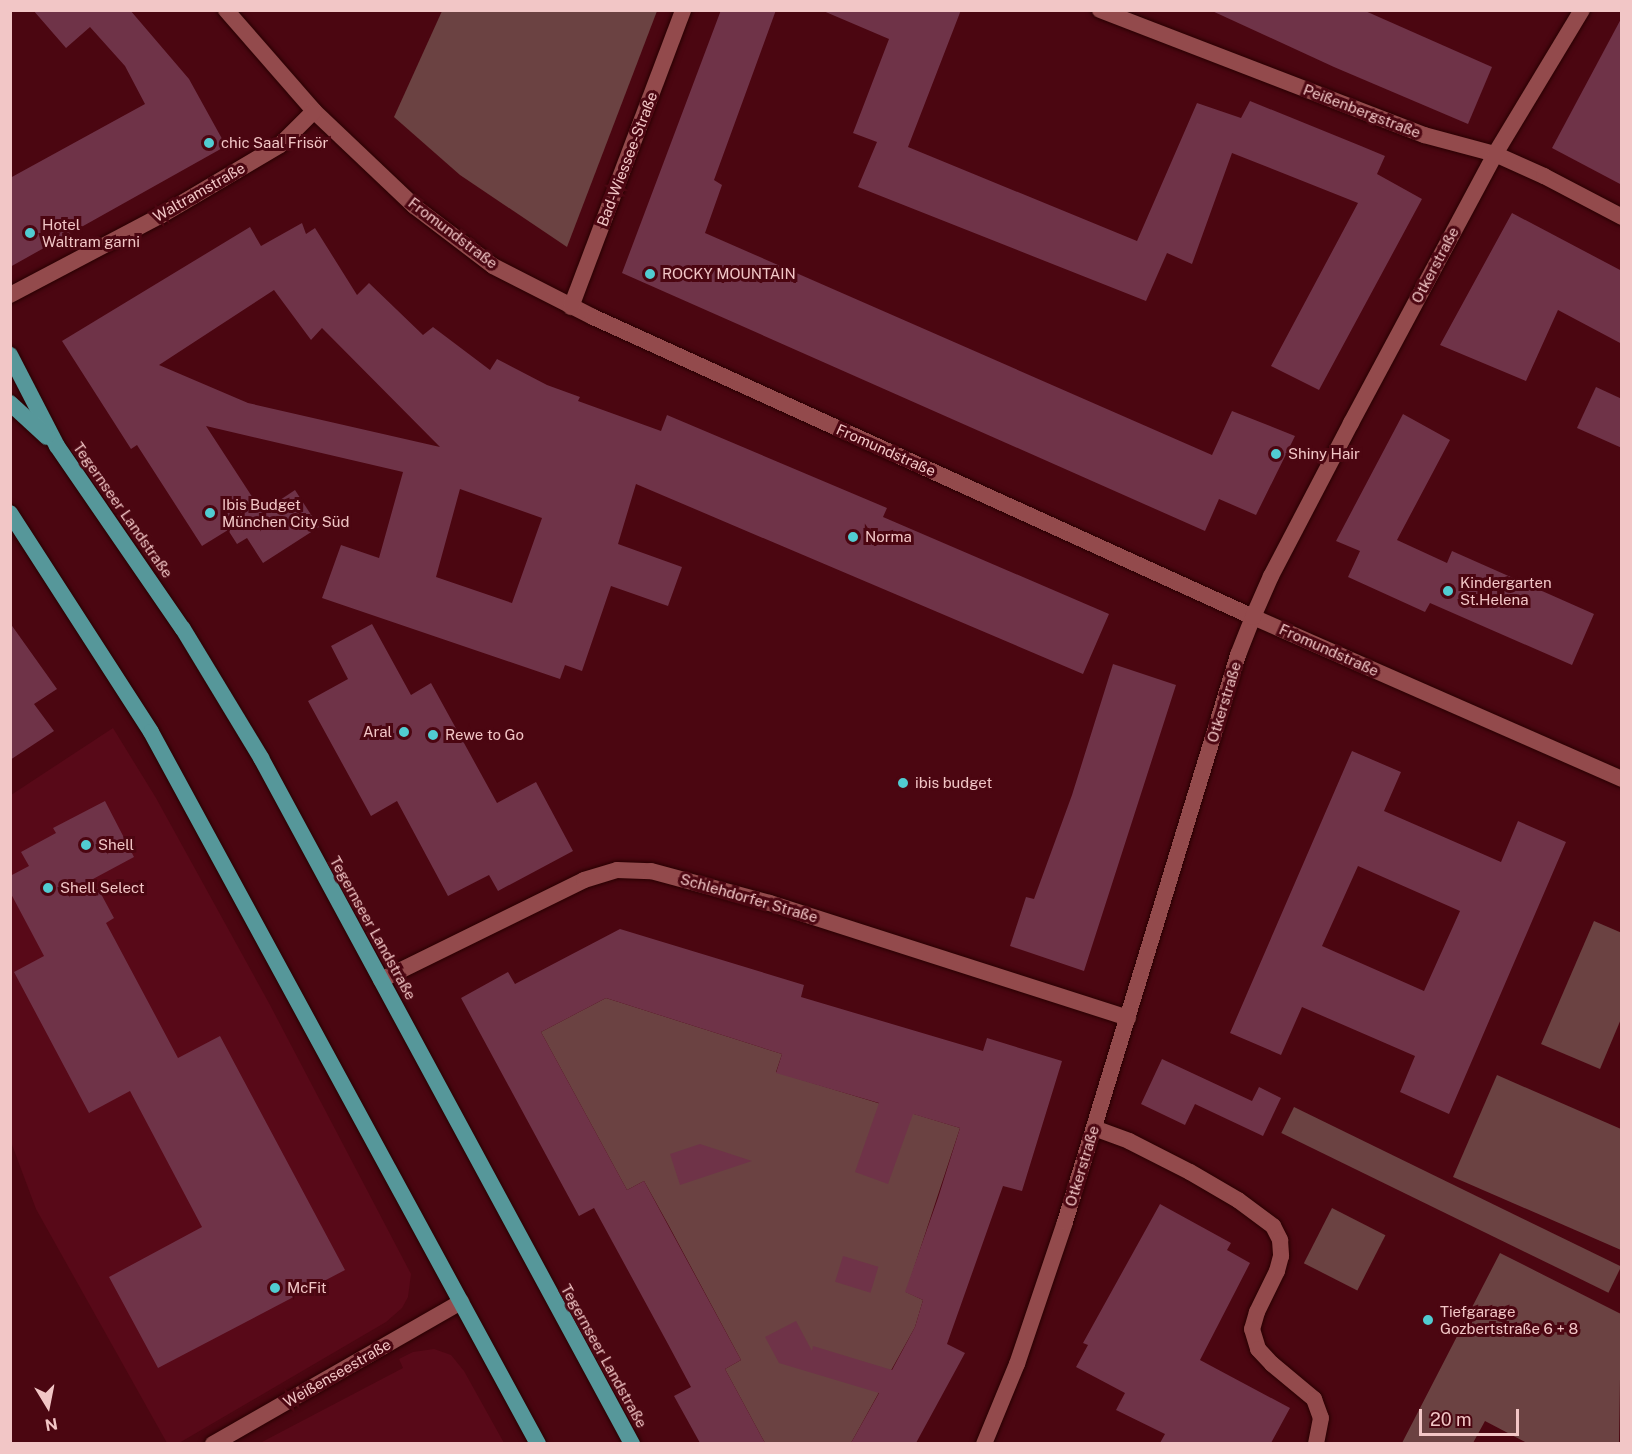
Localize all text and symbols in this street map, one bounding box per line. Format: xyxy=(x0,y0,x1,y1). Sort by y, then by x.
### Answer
street label: Peißenbergstraße xyxy=(1301,80,1423,142)
street label: Bad-Wiessee-Straße xyxy=(593,89,661,229)
place label: chic Saal Frisör xyxy=(221,134,328,152)
marker: chic Saal Frisör xyxy=(202,136,216,150)
street label: Waltramstraße xyxy=(150,158,248,226)
street label: Fromundstraße xyxy=(405,194,501,272)
place label: Hotel Waltram garni xyxy=(42,215,140,250)
street label: Otkerstraße xyxy=(1407,224,1463,306)
marker: Hotel Waltram garni xyxy=(23,226,37,240)
place label: ROCKY MOUNTAIN xyxy=(662,265,796,283)
marker: ROCKY MOUNTAIN xyxy=(643,267,657,281)
street label: Fromundstraße xyxy=(833,420,939,480)
street label: Tegernseer Landstraße xyxy=(69,439,177,581)
place label: Shiny Hair xyxy=(1288,445,1360,463)
marker: Shiny Hair xyxy=(1269,447,1283,461)
place label: Ibis Budget München City Süd xyxy=(222,495,349,530)
marker: Ibis Budget München City Süd xyxy=(203,506,217,520)
place label: Norma xyxy=(865,528,912,546)
marker: Norma xyxy=(846,530,860,544)
place label: Kindergarten St.Helena xyxy=(1460,573,1552,608)
marker: Kindergarten St.Helena xyxy=(1441,584,1455,598)
street label: Fromundstraße xyxy=(1276,620,1382,680)
street label: Otkerstraße xyxy=(1203,659,1245,745)
place label: Aral xyxy=(363,723,392,741)
marker: Aral xyxy=(397,725,411,739)
place label: Rewe to Go xyxy=(445,726,524,744)
marker: Rewe to Go xyxy=(426,728,440,742)
place label: ibis budget xyxy=(915,774,992,792)
marker: ibis budget xyxy=(896,776,910,790)
place label: Shell xyxy=(98,836,134,854)
marker: Shell xyxy=(79,838,93,852)
street label: Tegernseer Landstraße xyxy=(326,853,420,1003)
street label: Schlehdorfer Straße xyxy=(678,870,820,926)
place label: Shell Select xyxy=(60,879,145,897)
marker: Shell Select xyxy=(41,881,55,895)
street label: Otkerstraße xyxy=(1061,1123,1103,1209)
place label: McFit xyxy=(287,1279,327,1297)
marker: McFit xyxy=(268,1281,282,1295)
street label: Tegernseer Landstraße xyxy=(557,1281,651,1431)
place label: Tiefgarage Gozbertstraße 6 + 8 xyxy=(1440,1302,1578,1337)
marker: Tiefgarage Gozbertstraße 6 + 8 xyxy=(1421,1313,1435,1327)
street label: Weißenseestraße xyxy=(280,1335,394,1411)
north arrow xyxy=(18,1376,78,1436)
scale bar xyxy=(1422,1397,1522,1435)
text: 20 m xyxy=(1430,1409,1472,1430)
text: N xyxy=(43,1414,59,1435)

